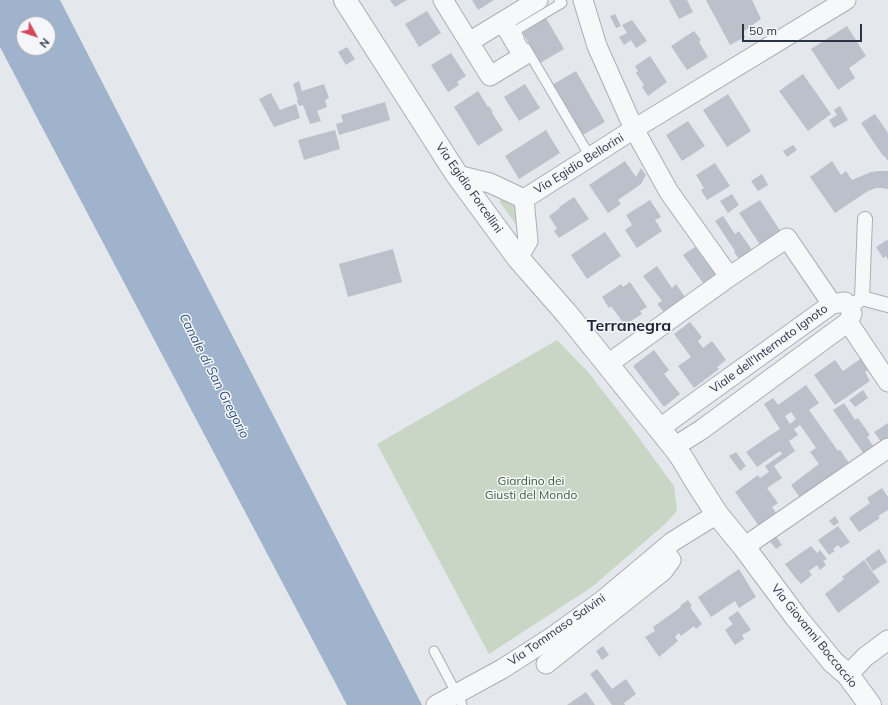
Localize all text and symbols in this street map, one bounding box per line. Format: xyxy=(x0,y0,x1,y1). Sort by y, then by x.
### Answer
north arrow xyxy=(16,16,56,56)
scale bar xyxy=(744,16,864,42)
text: 50 m xyxy=(749,23,777,38)
text: N xyxy=(36,35,52,51)
street label: Via Egidio Bellorini xyxy=(531,131,627,197)
street label: Via Egidio Forcellini xyxy=(432,140,506,236)
street label: Viale dell'Internato Ignoto xyxy=(707,302,831,396)
water label: Canale di San Gregorio xyxy=(176,311,252,441)
district label: Terranegra xyxy=(587,316,671,336)
park label: Giardino dei Giusti del Mondo xyxy=(485,474,577,502)
street label: Via Giovanni Boccaccio xyxy=(768,581,860,691)
street label: Via Tommaso Salvini xyxy=(506,591,608,669)

